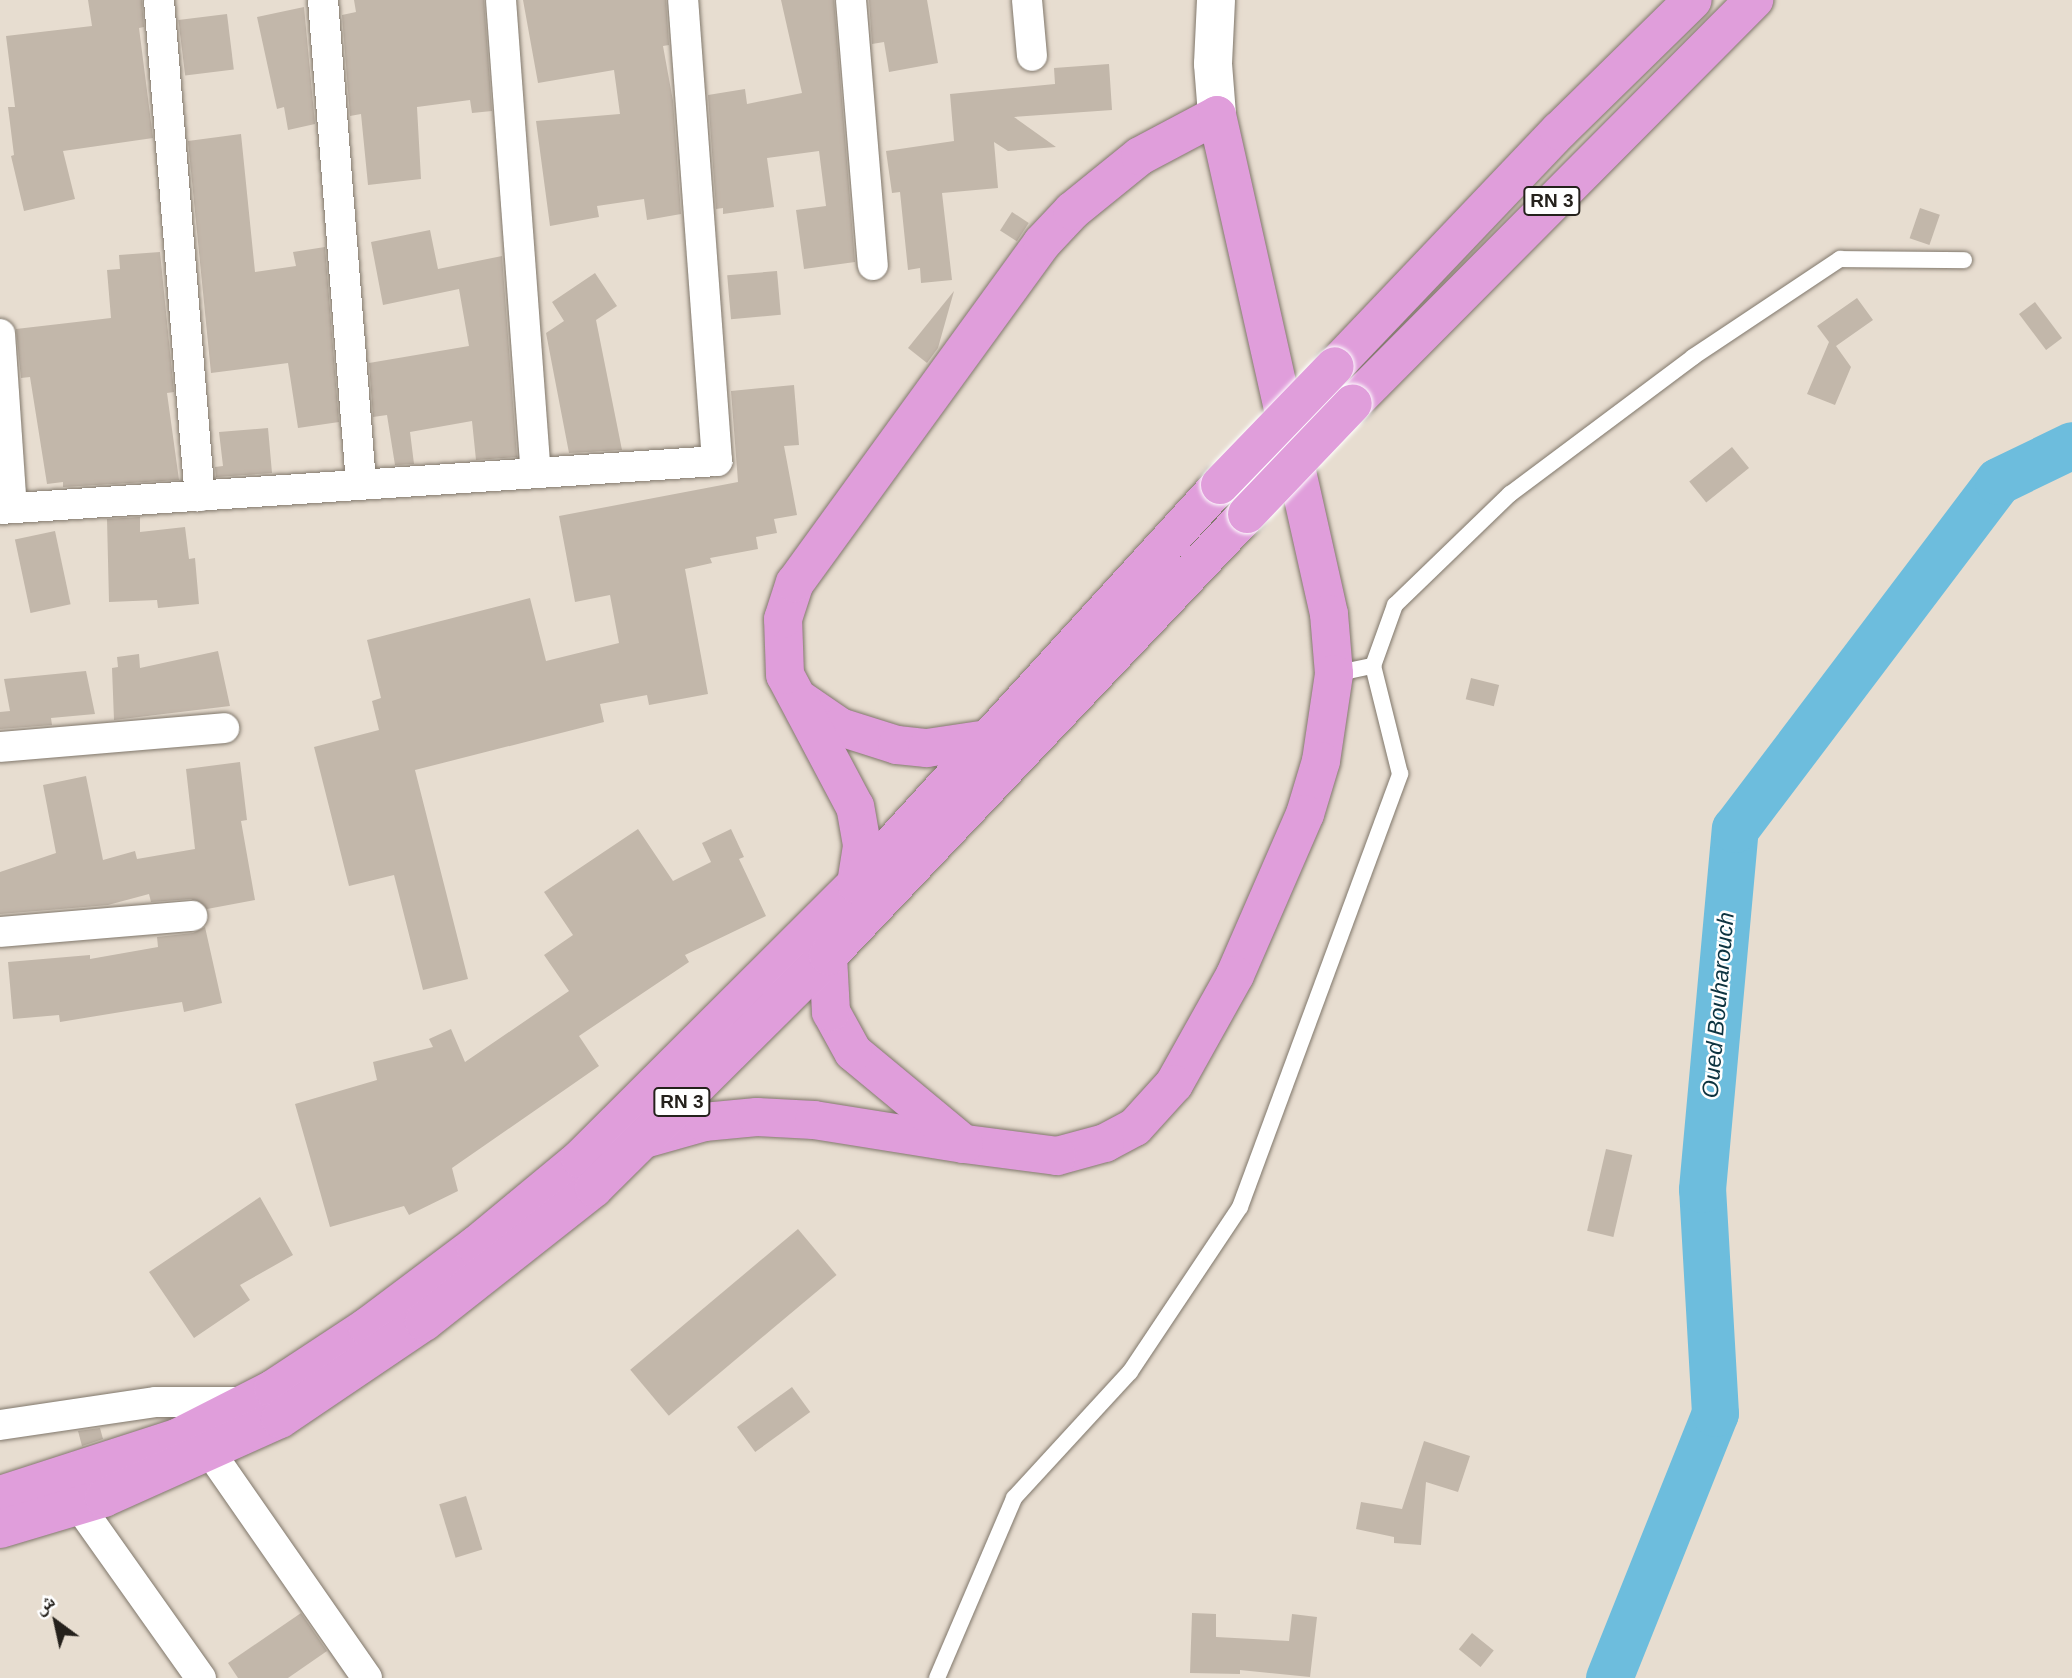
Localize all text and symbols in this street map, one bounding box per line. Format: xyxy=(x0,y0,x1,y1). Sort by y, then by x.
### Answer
road number: RN 3 xyxy=(1522,186,1582,216)
water label: Oued Bouharouch xyxy=(1696,911,1740,1099)
road number: RN 3 xyxy=(652,1086,712,1118)
north arrow xyxy=(21,1587,91,1657)
text: ش xyxy=(30,1590,58,1618)

